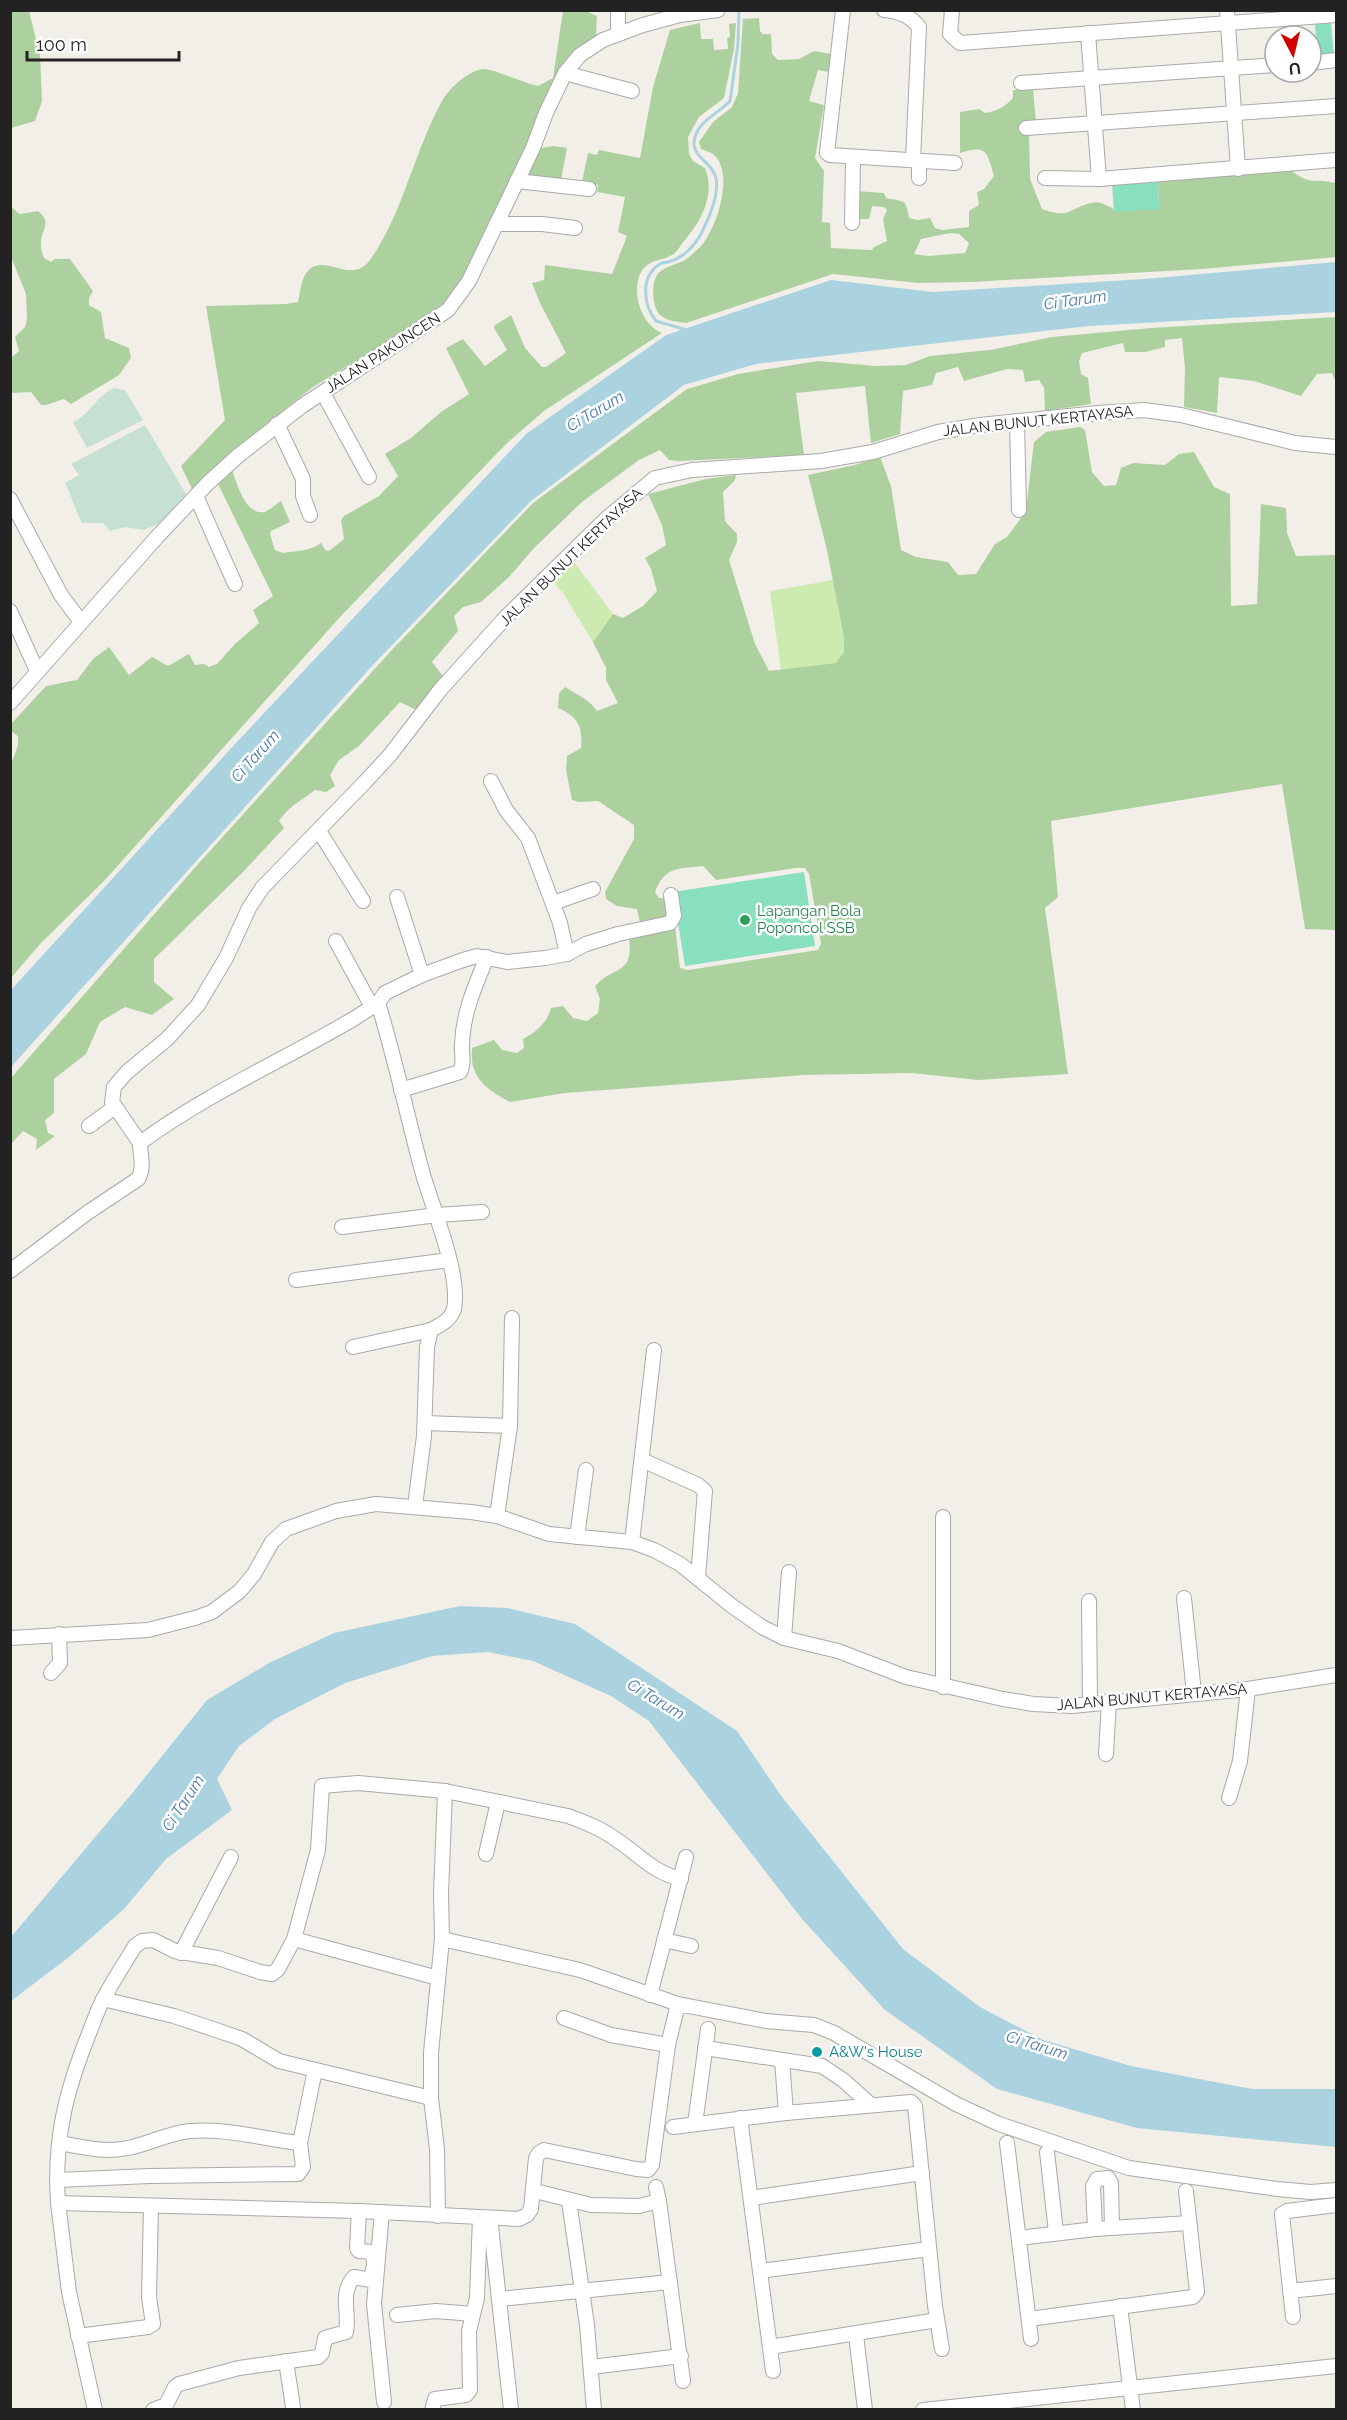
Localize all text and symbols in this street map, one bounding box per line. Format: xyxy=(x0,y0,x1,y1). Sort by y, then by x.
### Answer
scale bar xyxy=(27,24,178,62)
north arrow xyxy=(1263,24,1323,84)
text: 100 m xyxy=(36,34,87,55)
text: U xyxy=(1288,58,1302,79)
water label: Ci Tarum xyxy=(1042,286,1108,314)
street label: JALAN PAKUNCEN xyxy=(322,309,444,397)
water label: Ci Tarum xyxy=(563,387,627,435)
street label: JALAN BUNUT KERTAYASA xyxy=(942,402,1134,440)
street label: JALAN BUNUT KERTAYASA xyxy=(496,484,646,630)
water label: Ci Tarum xyxy=(227,726,283,786)
place label: Lapangan Bola Poponcol SSB xyxy=(757,902,861,937)
marker: Lapangan Bola Poponcol SSB xyxy=(738,913,752,927)
water label: Ci Tarum xyxy=(624,1675,688,1723)
street label: JALAN BUNUT KERTAYASA xyxy=(1056,1680,1248,1714)
water label: Ci Tarum xyxy=(158,1771,208,1835)
water label: Ci Tarum xyxy=(1004,2027,1070,2063)
place label: A&W's House xyxy=(829,2043,923,2061)
marker: A&W's House xyxy=(810,2045,824,2059)

